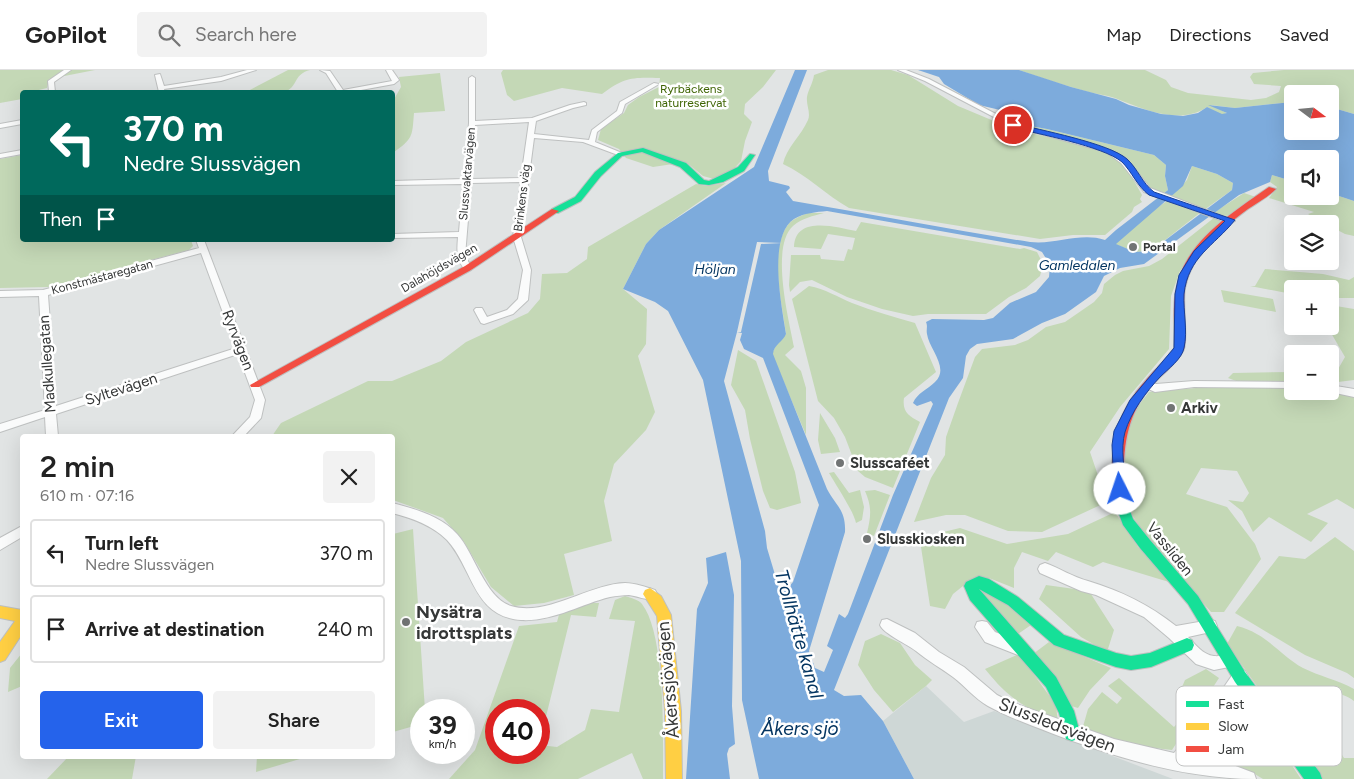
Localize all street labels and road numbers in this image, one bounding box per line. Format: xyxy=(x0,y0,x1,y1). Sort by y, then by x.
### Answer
street label: Slussvaktarvägen xyxy=(456,127,478,221)
street label: Brinkens väg xyxy=(511,164,533,232)
street label: Dalahöjdsvägen xyxy=(399,240,480,295)
street label: Konstmästaregatan xyxy=(50,257,155,297)
street label: Ryrvägen xyxy=(218,307,258,373)
street label: Madkullegatan xyxy=(35,315,59,413)
street label: Syltevägen xyxy=(83,369,159,409)
street label: Vassliden xyxy=(1143,519,1197,579)
street label: Åkerssjövägen xyxy=(652,621,684,739)
street label: Slussledsvägen xyxy=(995,693,1119,757)

